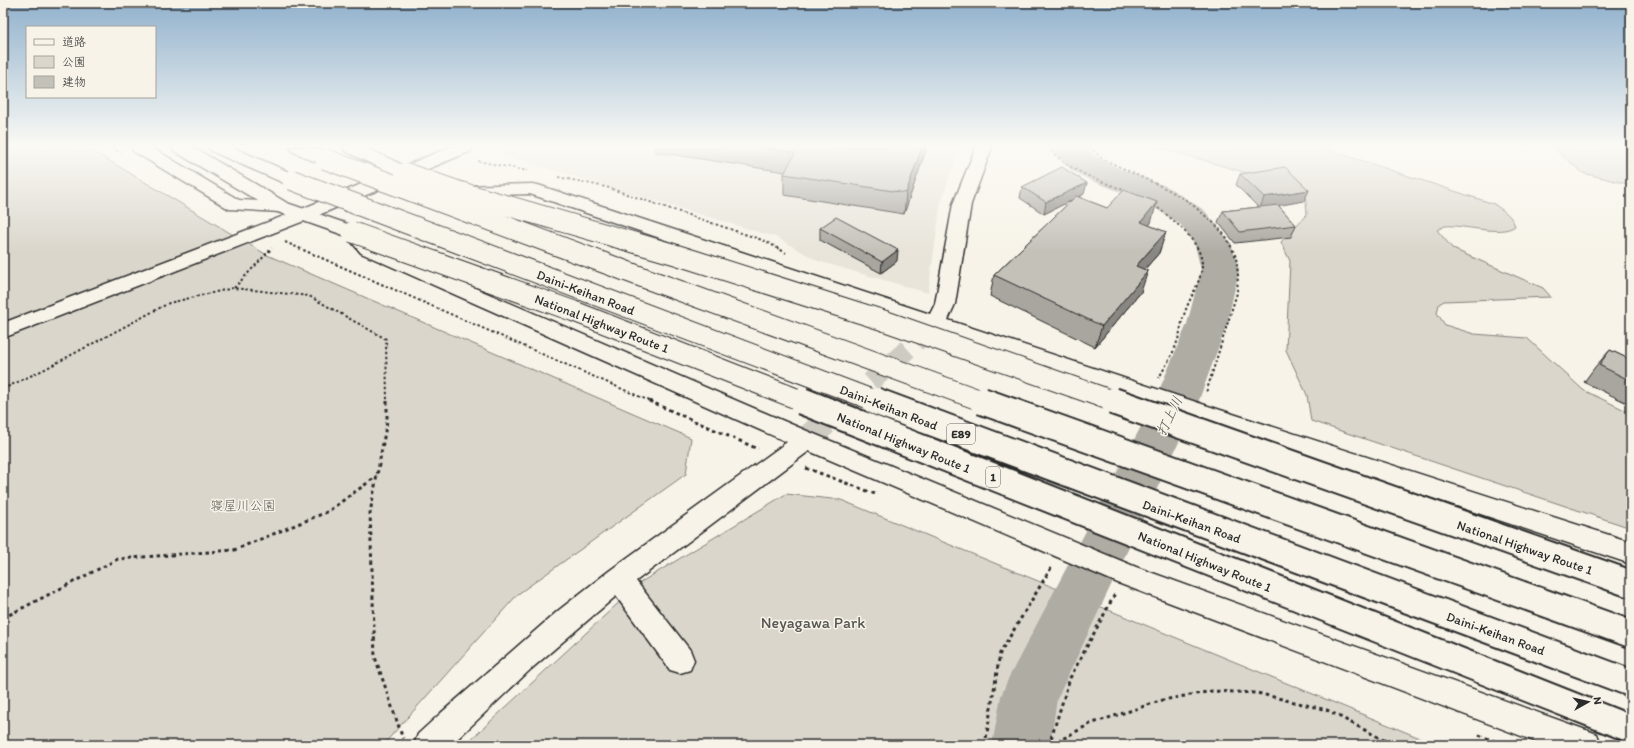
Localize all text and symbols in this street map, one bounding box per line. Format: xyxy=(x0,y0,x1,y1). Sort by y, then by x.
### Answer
legend xyxy=(26,26,156,98)
text: 道路 xyxy=(62,35,86,49)
text: 公園 xyxy=(62,55,86,69)
text: 建物 xyxy=(62,75,86,89)
street label: Daini-Keihan Road xyxy=(535,267,637,318)
street label: National Highway Route 1 xyxy=(533,291,671,356)
street label: Daini-Keihan Road xyxy=(838,382,940,433)
water label: 打上川 xyxy=(1153,394,1186,439)
street label: National Highway Route 1 xyxy=(835,409,973,476)
road number: E89 xyxy=(947,424,975,444)
road number: 1 xyxy=(986,467,1000,487)
street label: Daini-Keihan Road xyxy=(1140,497,1243,546)
park label: 寝屋川公園 xyxy=(210,498,276,513)
street label: National Highway Route 1 xyxy=(1455,517,1595,578)
street label: National Highway Route 1 xyxy=(1136,528,1274,595)
street label: Daini-Keihan Road xyxy=(1444,609,1547,658)
park label: Neyagawa Park xyxy=(761,613,865,632)
north arrow xyxy=(1568,682,1608,722)
text: N xyxy=(1590,696,1604,705)

